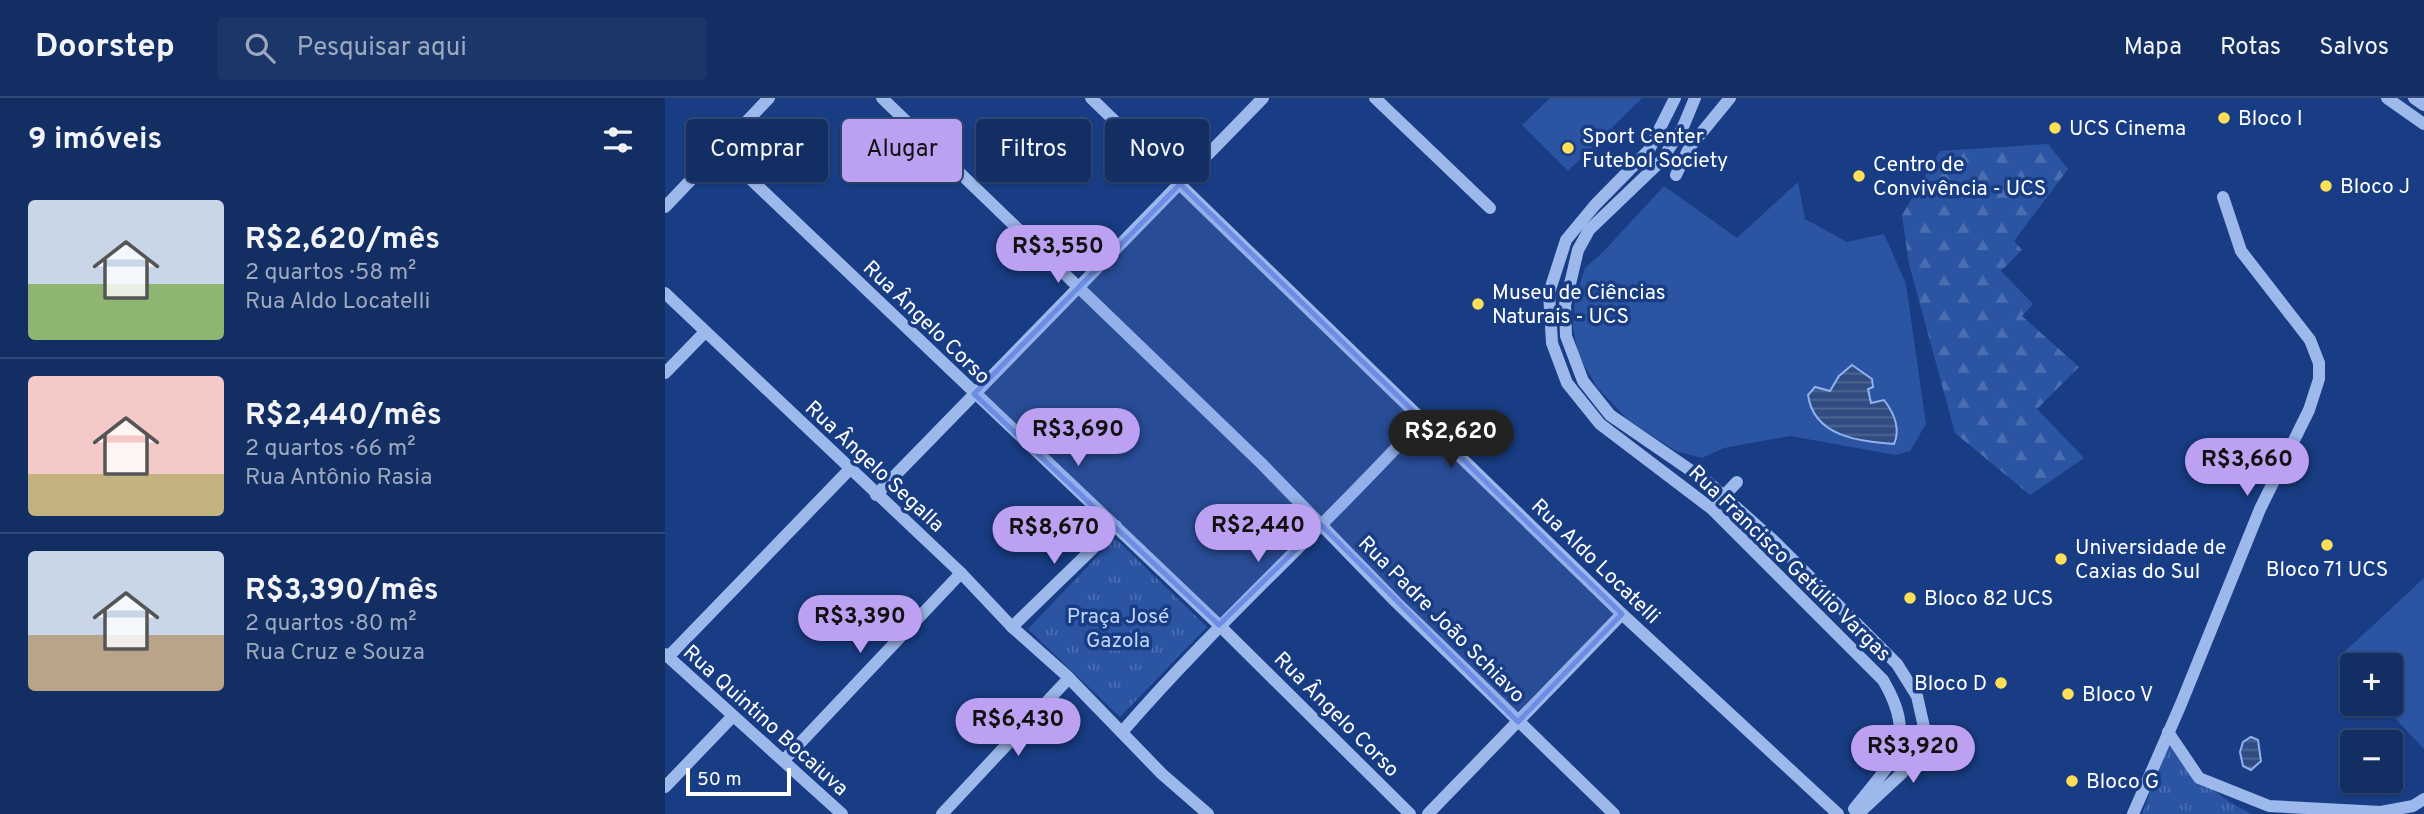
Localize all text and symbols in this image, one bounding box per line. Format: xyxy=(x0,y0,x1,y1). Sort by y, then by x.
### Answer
search box xyxy=(217,17,707,80)
text: Doorstep xyxy=(35,27,175,69)
icon: search xyxy=(241,29,279,67)
text: Pesquisar aqui xyxy=(297,32,467,65)
text: Mapa xyxy=(2124,33,2182,63)
text: Rotas xyxy=(2220,33,2281,63)
text: Salvos xyxy=(2319,33,2389,63)
place label: Bloco I xyxy=(2238,106,2303,133)
marker: Bloco I xyxy=(2216,110,2232,126)
place label: UCS Cinema xyxy=(2069,116,2186,143)
chip: Comprar xyxy=(686,119,828,182)
chip: Alugar xyxy=(842,119,962,182)
chip: Filtros xyxy=(976,119,1091,182)
chip: Novo xyxy=(1105,119,1209,182)
marker: UCS Cinema xyxy=(2047,120,2063,136)
icon: filters xyxy=(599,121,637,159)
text: 9 imóveis xyxy=(28,122,162,159)
place label: Sport Center Futebol Society xyxy=(1582,124,1728,175)
marker: Sport Center Futebol Society xyxy=(1560,140,1576,156)
place label: Centro de Convivência - UCS xyxy=(1873,152,2046,203)
marker: Centro de Convivência - UCS xyxy=(1851,168,1867,184)
place label: Bloco J xyxy=(2340,174,2410,201)
marker: Bloco J xyxy=(2318,178,2334,194)
text: R$2,620/mês xyxy=(245,222,440,259)
pin: R$3,550 xyxy=(993,226,1123,285)
icon: home xyxy=(84,228,168,312)
text: R$3,550 xyxy=(1012,233,1104,262)
street label: Rua Ângelo Corso xyxy=(857,255,996,391)
text: 2 quartos · 58 m² xyxy=(245,259,416,288)
place label: Museu de Ciências Naturais - UCS xyxy=(1492,280,1666,331)
text: Rua Aldo Locatelli xyxy=(245,288,430,317)
marker: Museu de Ciências Naturais - UCS xyxy=(1470,296,1486,312)
street label: Rua Ângelo Segalla xyxy=(798,395,950,539)
text: R$2,440/mês xyxy=(245,398,442,435)
icon: home xyxy=(84,404,168,488)
pin: R$3,690 xyxy=(1013,408,1143,468)
pin: R$2,620 xyxy=(1386,410,1516,470)
text: R$3,690 xyxy=(1032,416,1124,445)
text: R$2,620 xyxy=(1405,418,1497,447)
text: 2 quartos · 66 m² xyxy=(245,435,416,464)
pin: R$3,660 xyxy=(2182,438,2312,498)
text: R$3,660 xyxy=(2201,446,2293,475)
street label: Rua Francisco Getúlio Vargas xyxy=(1682,460,1896,668)
text: Rua Antônio Rasia xyxy=(245,464,432,493)
street label: Rua Aldo Locatelli xyxy=(1525,494,1665,631)
pin: R$2,440 xyxy=(1193,504,1323,564)
pin: R$8,670 xyxy=(989,506,1119,566)
text: R$2,440 xyxy=(1211,512,1305,541)
text: R$8,670 xyxy=(1008,514,1100,543)
street label: Rua Padre João Schiavo xyxy=(1352,531,1530,709)
place label: Universidade de Caxias do Sul xyxy=(2075,535,2226,586)
marker: Bloco 71 UCS xyxy=(2319,537,2335,553)
marker: Universidade de Caxias do Sul xyxy=(2053,551,2069,567)
place label: Bloco 71 UCS xyxy=(2266,557,2388,584)
text: R$3,390/mês xyxy=(245,573,439,610)
icon: home xyxy=(84,579,168,663)
place label: Bloco 82 UCS xyxy=(1924,586,2053,613)
marker: Bloco 82 UCS xyxy=(1902,590,1918,606)
pin: R$3,390 xyxy=(795,596,925,655)
text: R$3,390 xyxy=(814,603,906,632)
park label: Praça José Gazola xyxy=(1067,604,1169,655)
text: 2 quartos · 80 m² xyxy=(245,610,417,639)
text: Rua Cruz e Souza xyxy=(245,639,425,668)
street label: Rua Quintino Bocaiuva xyxy=(677,640,853,803)
street label: Rua Ângelo Corso xyxy=(1267,646,1405,784)
map controls xyxy=(2340,653,2403,793)
button: + xyxy=(2340,653,2403,716)
place label: Bloco D xyxy=(1914,671,1987,698)
marker: Bloco D xyxy=(1993,675,2009,691)
place label: Bloco V xyxy=(2082,682,2154,709)
marker: Bloco V xyxy=(2060,686,2076,702)
pin: R$6,430 xyxy=(953,698,1083,758)
text: R$6,430 xyxy=(972,706,1064,735)
pin: R$3,920 xyxy=(1848,726,1978,785)
button: − xyxy=(2340,730,2403,793)
text: R$3,920 xyxy=(1867,733,1959,762)
scale bar xyxy=(686,765,791,797)
text: 50 m xyxy=(697,768,742,792)
place label: Bloco G xyxy=(2086,769,2159,796)
marker: Bloco G xyxy=(2064,773,2080,789)

